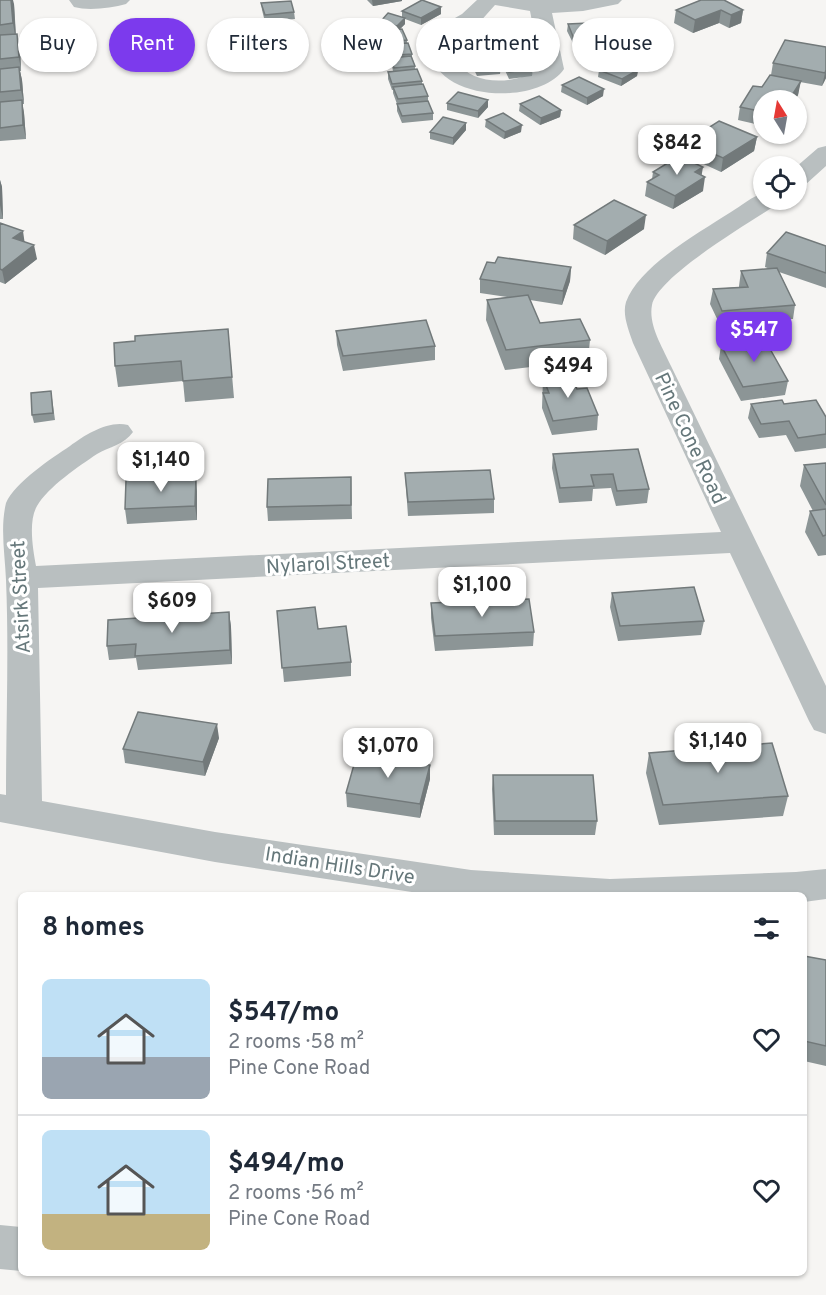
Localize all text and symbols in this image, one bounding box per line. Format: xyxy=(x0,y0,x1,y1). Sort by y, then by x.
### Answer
chip: Buy xyxy=(18,18,97,72)
chip: Rent xyxy=(109,18,195,72)
chip: Filters xyxy=(207,18,309,72)
chip: New xyxy=(321,18,404,72)
chip: Apartment xyxy=(416,18,560,72)
chip: House xyxy=(572,18,674,72)
north arrow xyxy=(753,90,807,144)
map controls xyxy=(753,90,807,210)
pin: $842 xyxy=(641,125,713,176)
text: $842 xyxy=(652,131,702,157)
button: locate xyxy=(753,156,807,210)
pin: $547 xyxy=(718,312,790,363)
text: $547 xyxy=(730,318,778,344)
pin: $494 xyxy=(532,348,604,399)
text: $494 xyxy=(543,354,593,380)
street label: Pine Cone Road xyxy=(647,369,731,509)
pin: $1,140 xyxy=(112,442,210,493)
text: $1,140 xyxy=(131,448,191,474)
street label: Atsirk Street xyxy=(6,540,38,654)
street label: Nylarol Street xyxy=(265,549,391,581)
pin: $1,100 xyxy=(433,567,531,618)
text: $1,100 xyxy=(452,573,512,599)
pin: $609 xyxy=(136,583,208,634)
text: $609 xyxy=(147,589,197,615)
pin: $1,140 xyxy=(669,723,767,774)
pin: $1,070 xyxy=(339,728,437,779)
text: $1,140 xyxy=(688,729,748,755)
text: $1,070 xyxy=(357,734,419,760)
street label: Indian Hills Drive xyxy=(263,842,416,892)
text: 8 homes xyxy=(42,912,145,945)
icon: filters xyxy=(750,912,783,945)
text: $547/mo xyxy=(228,997,339,1030)
icon: home xyxy=(90,1003,162,1075)
icon: heart xyxy=(750,1023,783,1056)
text: 2 rooms · 58 m² xyxy=(228,1030,364,1056)
text: Pine Cone Road xyxy=(228,1056,370,1082)
text: $494/mo xyxy=(228,1148,344,1181)
icon: home xyxy=(90,1154,162,1226)
icon: heart xyxy=(750,1174,783,1207)
text: 2 rooms · 56 m² xyxy=(228,1181,364,1207)
text: Pine Cone Road xyxy=(228,1207,370,1233)

